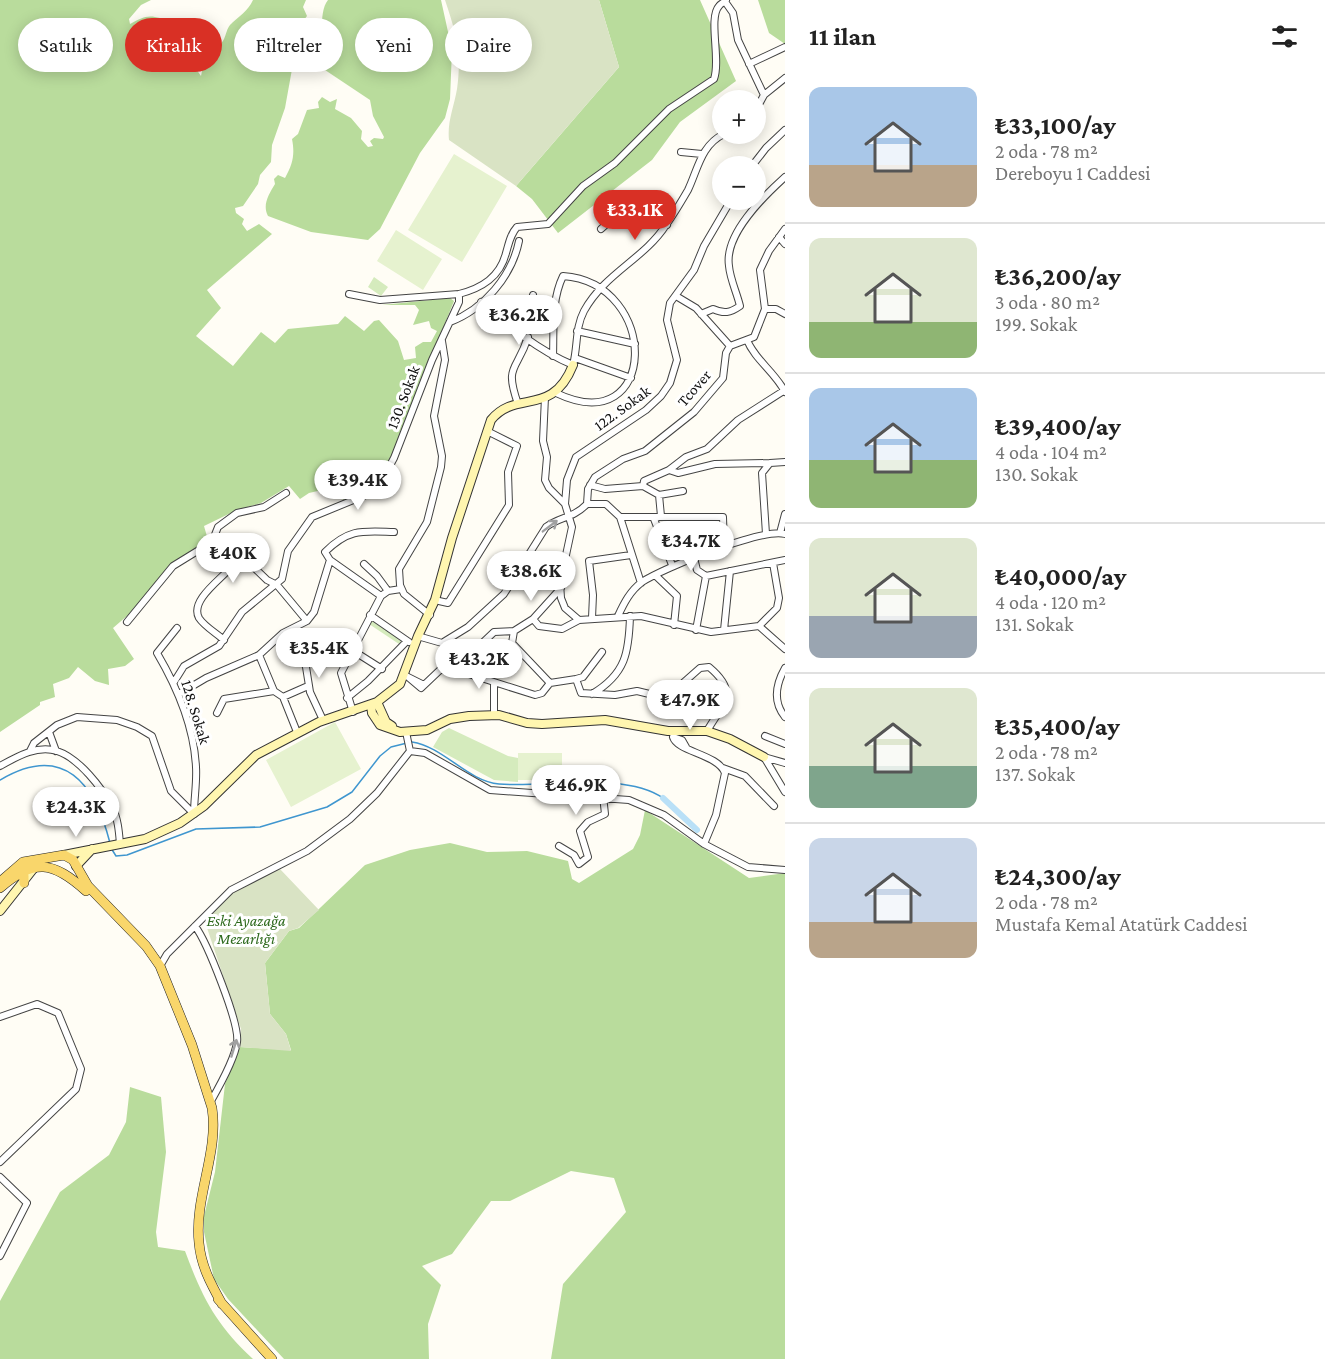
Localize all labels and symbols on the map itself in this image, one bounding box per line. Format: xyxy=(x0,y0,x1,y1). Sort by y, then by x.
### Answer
pin: ₺33.1K xyxy=(586,190,684,241)
pin: ₺36.2K xyxy=(470,295,568,346)
street label: 130. Sokak xyxy=(383,363,423,431)
street label: Tcover xyxy=(674,366,715,410)
street label: 122. Sokak xyxy=(591,382,654,434)
pin: ₺39.4K xyxy=(309,460,407,511)
one-way arrow xyxy=(542,520,558,533)
pin: ₺34.7K xyxy=(642,521,740,572)
pin: ₺40K xyxy=(197,533,269,584)
pin: ₺38.6K xyxy=(482,551,580,602)
pin: ₺35.4K xyxy=(270,628,368,679)
pin: ₺43.2K xyxy=(430,639,528,690)
street label: 128. Sokak xyxy=(178,678,214,746)
pin: ₺47.9K xyxy=(641,680,739,731)
pin: ₺46.9K xyxy=(527,765,625,816)
pin: ₺24.3K xyxy=(27,787,125,838)
park label: Eski Ayazağa Mezarlığı xyxy=(206,912,286,948)
one-way arrow xyxy=(229,1039,240,1058)

